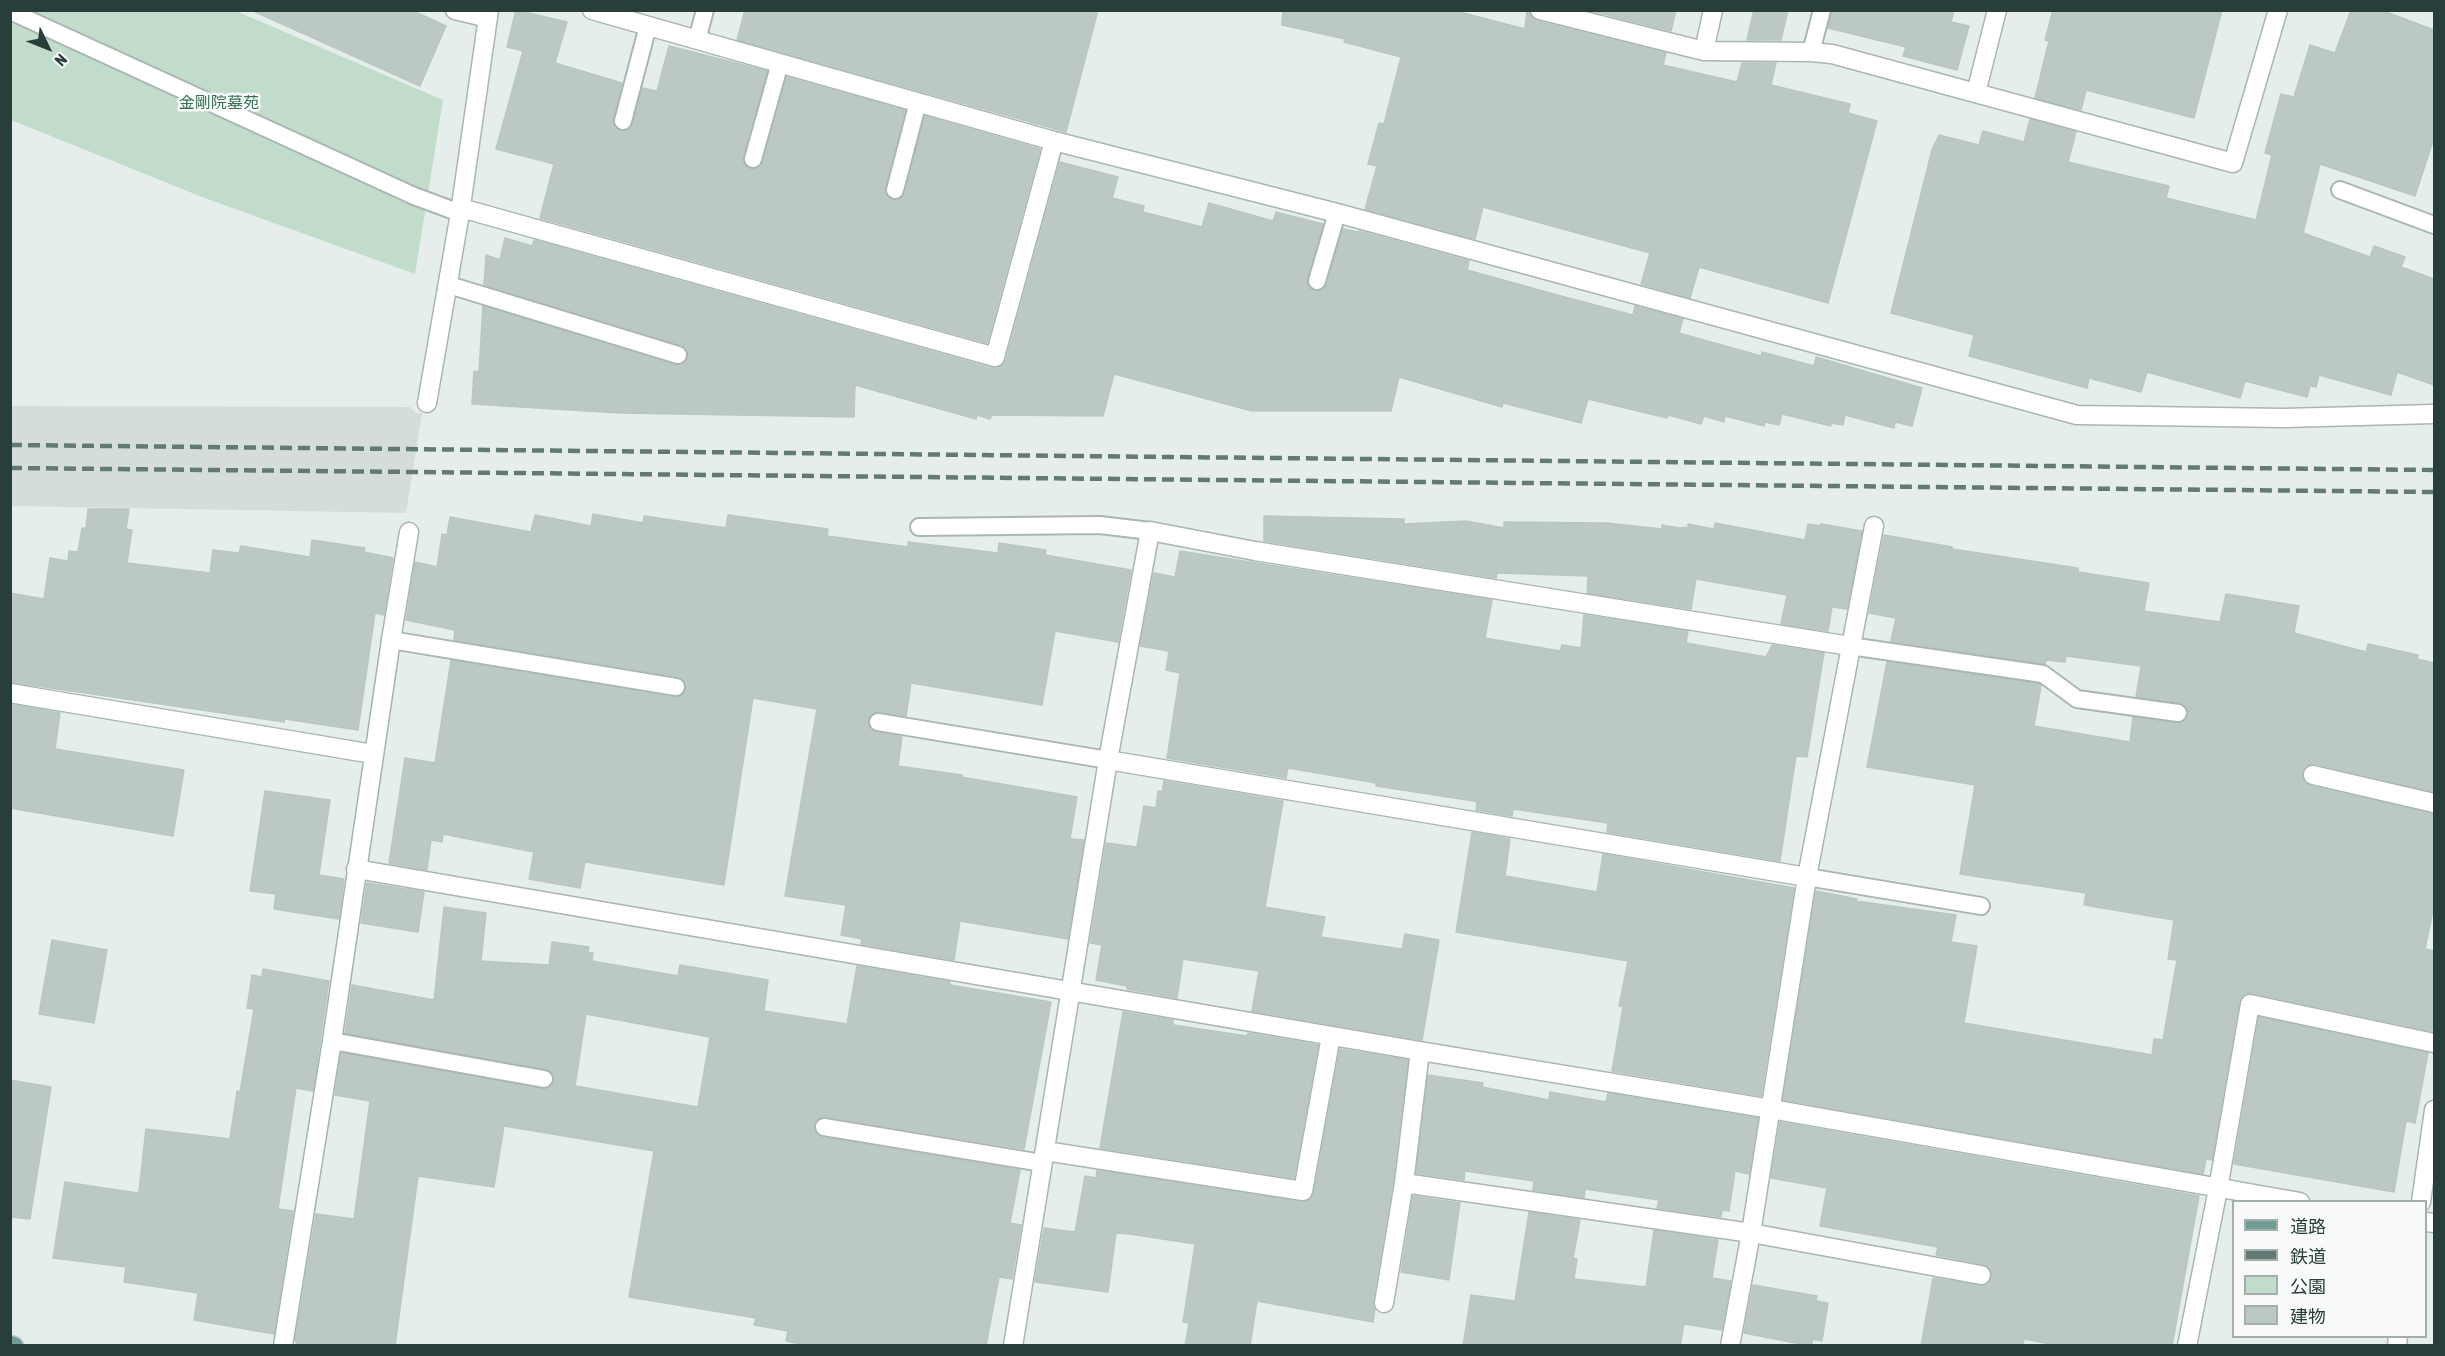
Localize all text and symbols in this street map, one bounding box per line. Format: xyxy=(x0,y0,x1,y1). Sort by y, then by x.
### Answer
north arrow xyxy=(18,18,78,78)
text: N xyxy=(51,51,71,70)
park label: 金剛院墓苑 xyxy=(179,93,259,113)
legend xyxy=(2232,1200,2427,1338)
text: 道路 xyxy=(2290,1216,2326,1237)
text: 鉄道 xyxy=(2290,1246,2326,1267)
text: 公園 xyxy=(2290,1276,2326,1297)
text: 建物 xyxy=(2290,1306,2326,1327)

